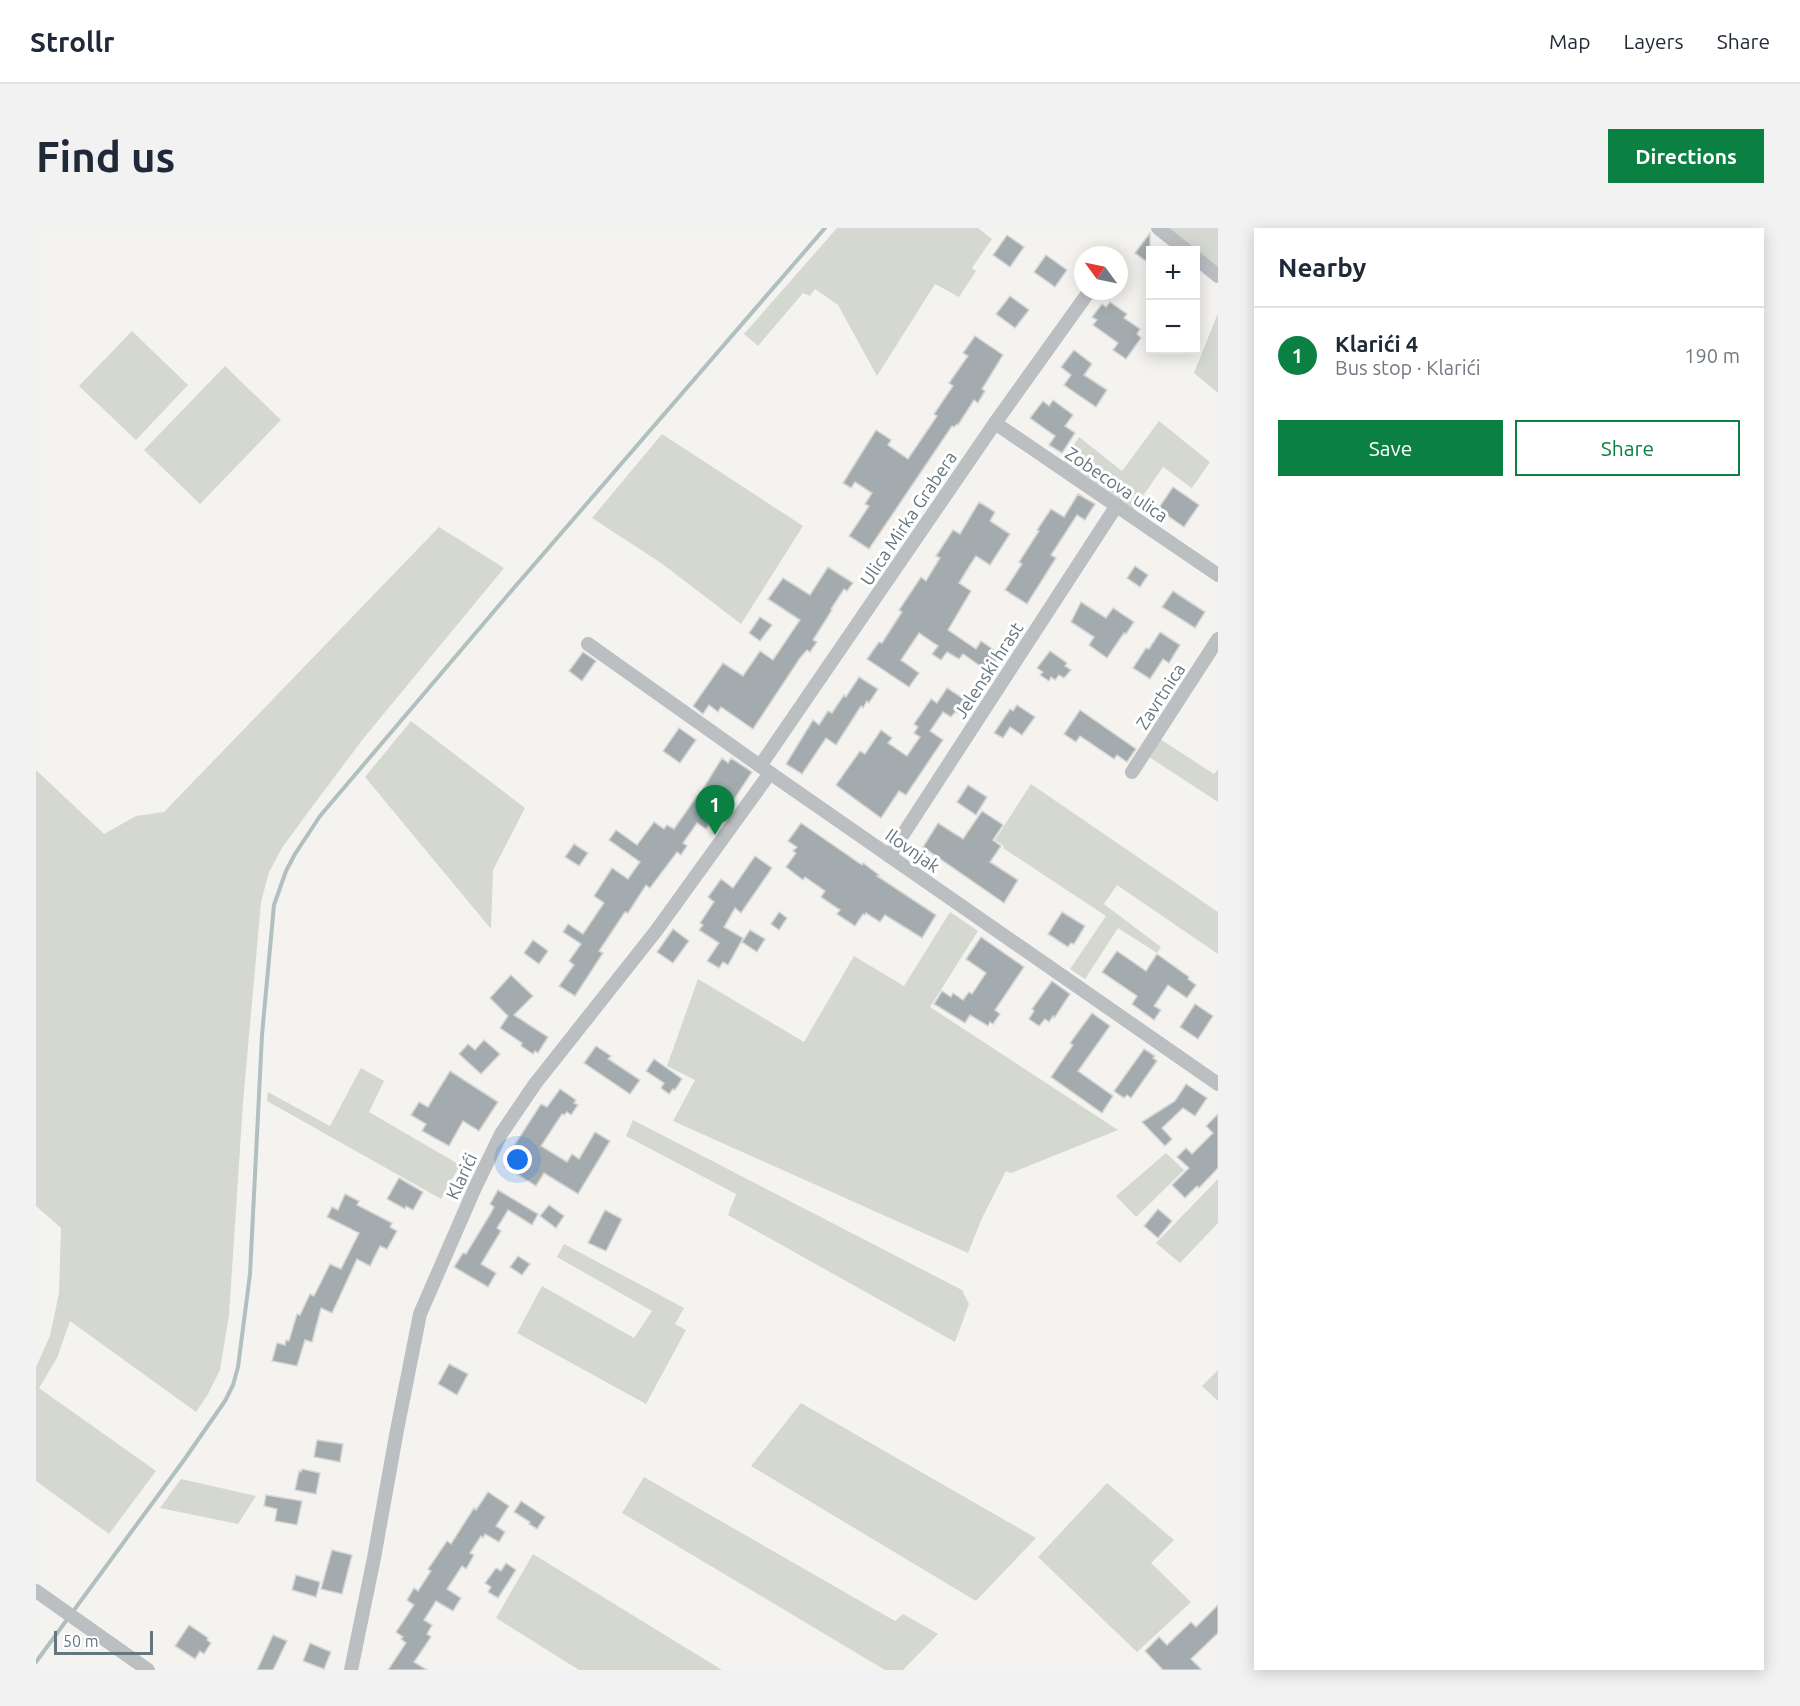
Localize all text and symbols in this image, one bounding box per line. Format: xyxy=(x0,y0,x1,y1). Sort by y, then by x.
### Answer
text: Strollr xyxy=(30,26,115,57)
text: Map xyxy=(1549,29,1590,53)
text: Layers xyxy=(1623,29,1684,53)
text: Share xyxy=(1717,29,1770,53)
button: Directions xyxy=(1608,129,1764,183)
text: Find us xyxy=(36,133,175,180)
north arrow xyxy=(1074,246,1128,300)
map controls xyxy=(1146,246,1200,354)
button: + xyxy=(1146,246,1200,300)
text: Nearby xyxy=(1278,253,1366,282)
button: − xyxy=(1146,300,1200,354)
text: Klarići 4 xyxy=(1335,331,1418,356)
text: 1 xyxy=(1292,344,1303,367)
text: 190 m xyxy=(1684,344,1740,367)
text: Bus stop · Klarići xyxy=(1335,356,1481,379)
button: Save xyxy=(1278,420,1503,476)
button: Share xyxy=(1515,420,1740,476)
street label: Zobecova ulica xyxy=(1062,442,1172,526)
street label: Ulica Mirka Grabera xyxy=(856,447,960,589)
street label: Jelenski hrast xyxy=(950,618,1026,722)
street label: Zavrtnica xyxy=(1131,659,1189,733)
pin: 1 xyxy=(696,786,734,835)
street label: Ilovnjak xyxy=(882,824,944,876)
your location xyxy=(503,1145,532,1174)
street label: Klarići xyxy=(442,1150,480,1202)
scale bar xyxy=(54,1628,153,1656)
text: 50 m xyxy=(63,1632,99,1650)

